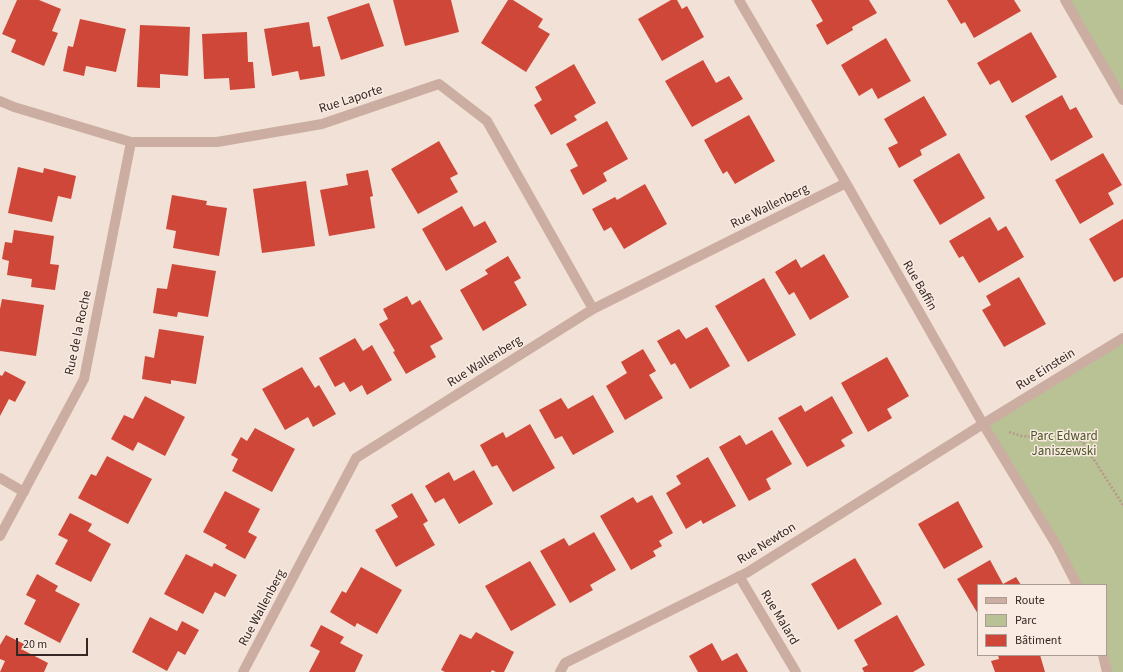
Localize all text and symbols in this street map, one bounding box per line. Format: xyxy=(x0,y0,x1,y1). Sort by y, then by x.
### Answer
street label: Rue Laporte xyxy=(317,82,385,118)
street label: Rue Wallenberg xyxy=(728,181,812,233)
street label: Rue Baffin xyxy=(898,258,940,314)
street label: Rue de la Roche xyxy=(62,289,96,377)
street label: Rue Wallenberg xyxy=(445,333,525,391)
street label: Rue Einstein xyxy=(1014,346,1078,394)
park label: Parc Edward Janiszewski xyxy=(1030,429,1098,460)
street label: Rue Newton xyxy=(735,520,799,568)
street label: Rue Wallenberg xyxy=(236,567,290,649)
legend xyxy=(977,584,1107,656)
street label: Rue Malard xyxy=(757,588,801,648)
text: Route xyxy=(1015,592,1045,609)
text: Parc xyxy=(1015,612,1037,629)
scale bar xyxy=(18,630,90,656)
text: Bâtiment xyxy=(1015,632,1061,649)
text: 20 m xyxy=(23,636,47,653)

